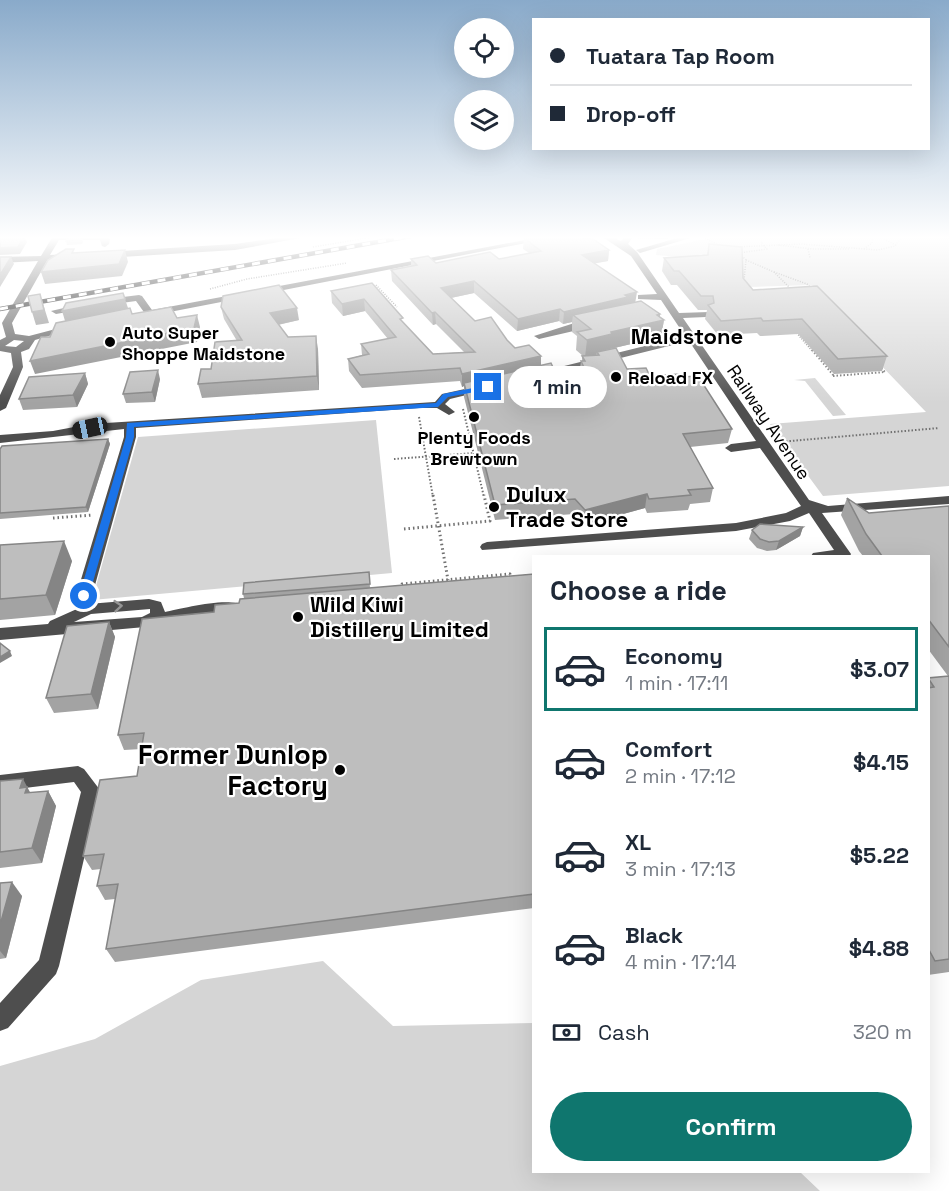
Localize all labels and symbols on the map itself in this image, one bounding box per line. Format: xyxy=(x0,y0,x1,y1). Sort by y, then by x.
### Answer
place label: Auto Super Shoppe Maidstone xyxy=(122,321,285,365)
district label: Maidstone xyxy=(631,322,743,350)
marker: Auto Super Shoppe Maidstone xyxy=(103,335,117,349)
street label: Railway Avenue xyxy=(722,360,816,484)
callout: 1 min xyxy=(509,366,608,408)
place label: Reload FX xyxy=(628,366,713,389)
marker: Reload FX xyxy=(609,370,623,384)
route end xyxy=(474,373,501,400)
marker: Plenty Foods Brewtown xyxy=(467,410,481,424)
car xyxy=(71,415,109,441)
place label: Plenty Foods Brewtown xyxy=(417,426,531,470)
place label: Dulux Trade Store xyxy=(506,480,628,533)
marker: Dulux Trade Store xyxy=(487,500,501,514)
route start xyxy=(70,582,97,609)
place label: Wild Kiwi Distillery Limited xyxy=(310,590,489,643)
one-way arrow xyxy=(114,600,123,613)
marker: Wild Kiwi Distillery Limited xyxy=(291,610,305,624)
place label: Former Dunlop Factory xyxy=(138,737,328,803)
marker: Former Dunlop Factory xyxy=(333,763,347,777)

